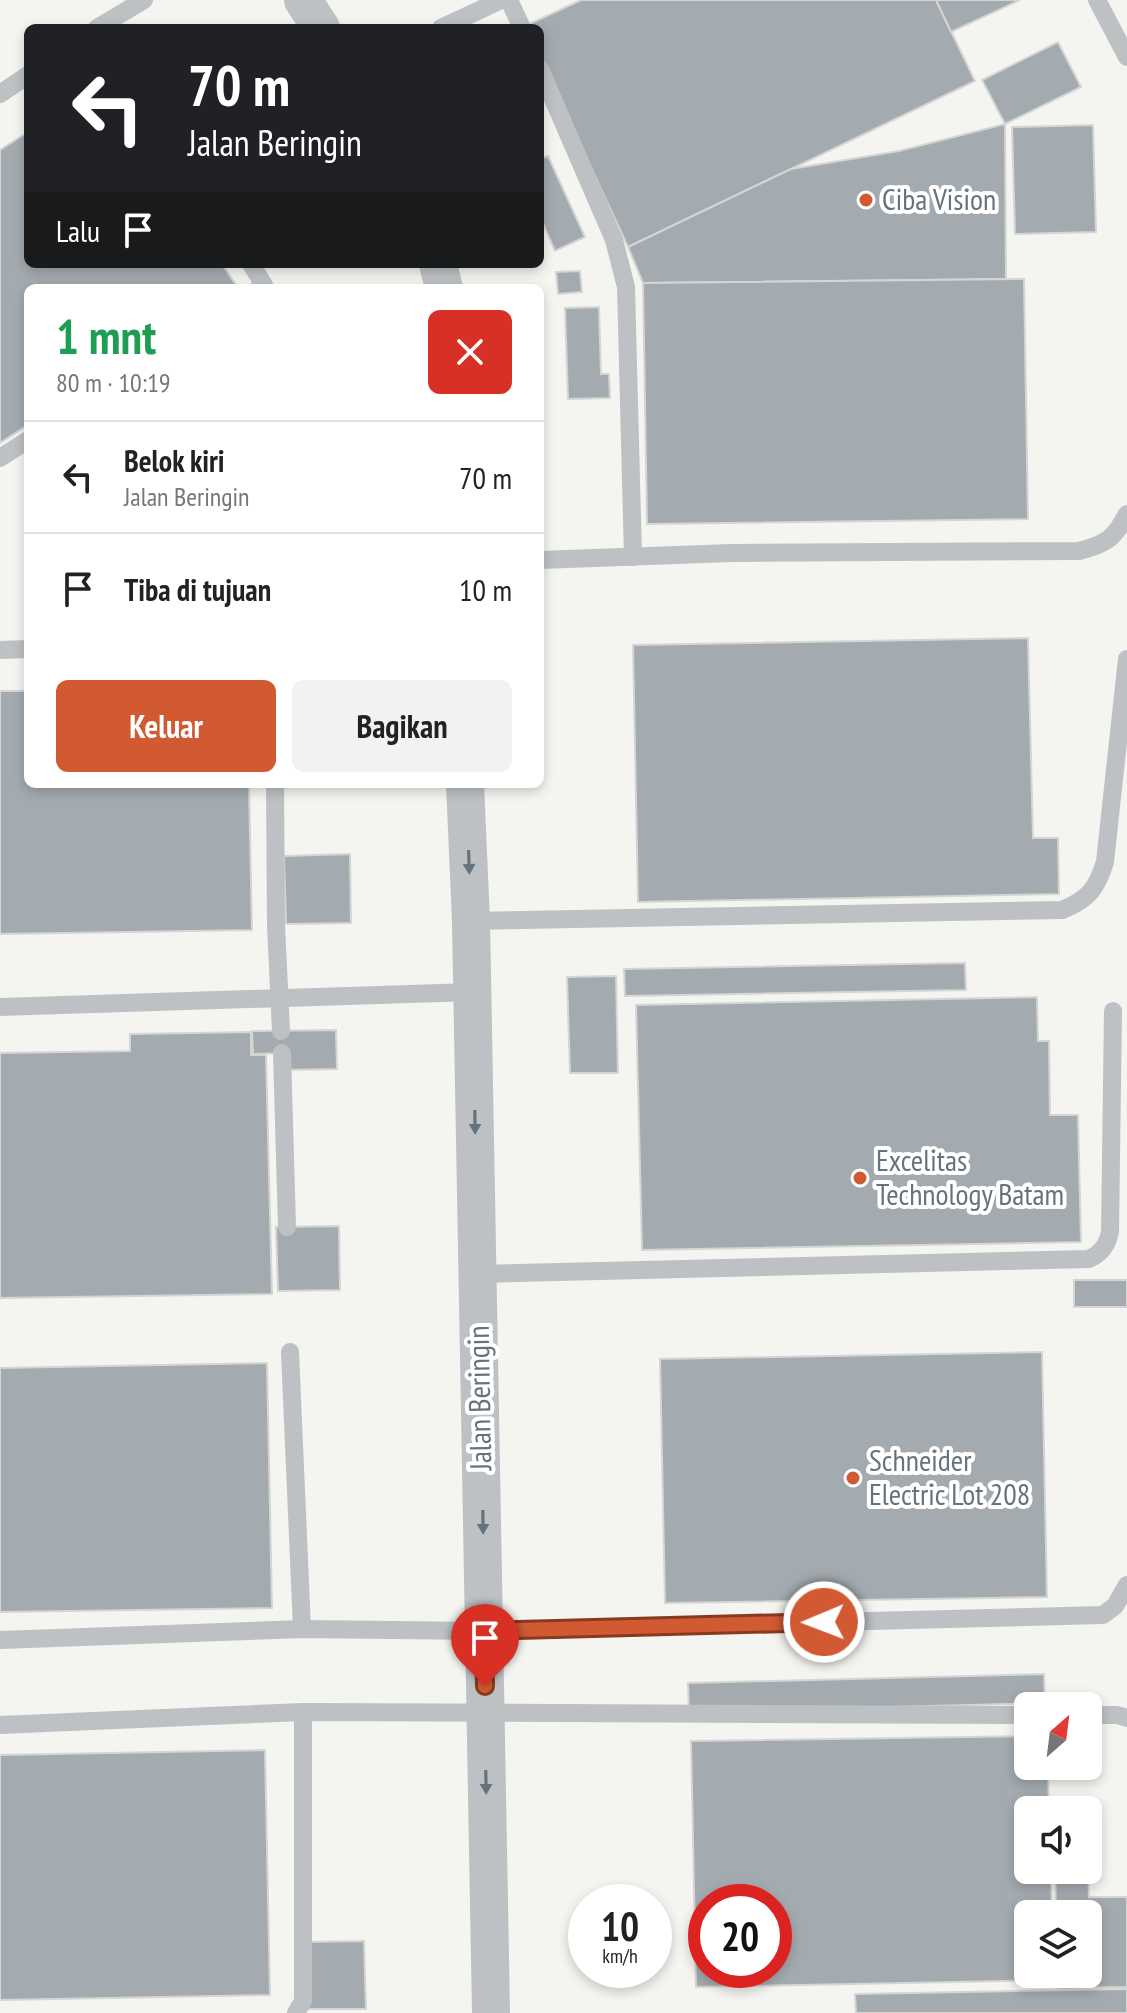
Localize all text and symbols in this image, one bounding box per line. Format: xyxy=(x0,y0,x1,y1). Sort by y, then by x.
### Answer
text: 70 m xyxy=(188,49,290,121)
icon: left xyxy=(56,56,160,160)
text: Jalan Beringin xyxy=(188,119,362,166)
place label: Ciba Vision xyxy=(882,179,996,218)
marker: Ciba Vision xyxy=(857,191,875,209)
icon: arrive xyxy=(116,208,160,252)
text: Lalu xyxy=(56,211,100,250)
text: 1 mnt xyxy=(56,305,156,367)
button: close xyxy=(428,310,512,394)
text: 80 m · 10:19 xyxy=(56,366,171,399)
text: Belok kiri xyxy=(124,441,225,480)
icon: left xyxy=(56,455,100,499)
text: 70 m xyxy=(459,458,512,497)
text: Jalan Beringin xyxy=(124,480,250,513)
icon: arrive xyxy=(56,567,100,611)
text: Tiba di tujuan xyxy=(124,570,271,609)
text: 10 m xyxy=(459,570,512,609)
button: Keluar xyxy=(56,680,276,772)
button: Bagikan xyxy=(292,680,512,772)
one-way arrow xyxy=(462,850,475,875)
one-way arrow xyxy=(469,1110,481,1135)
place label: Excelitas Technology Batam xyxy=(876,1140,1064,1213)
marker: Excelitas Technology Batam xyxy=(851,1169,869,1187)
street label: Jalan Beringin xyxy=(458,1325,499,1472)
place label: Schneider Electric Lot 208 xyxy=(869,1440,1030,1513)
marker: Schneider Electric Lot 208 xyxy=(844,1469,862,1487)
one-way arrow xyxy=(476,1510,489,1535)
position arrow xyxy=(782,1580,866,1664)
pin xyxy=(451,1604,519,1686)
icon: arrive xyxy=(463,1616,507,1660)
north arrow xyxy=(1014,1692,1102,1780)
map controls xyxy=(1014,1692,1102,1988)
one-way arrow xyxy=(480,1770,493,1795)
button: sound xyxy=(1014,1796,1102,1884)
speed limit sign: 20 xyxy=(688,1884,792,1988)
text: 10 xyxy=(601,1900,639,1952)
button: layers xyxy=(1014,1900,1102,1988)
text: km/h xyxy=(602,1943,638,1969)

